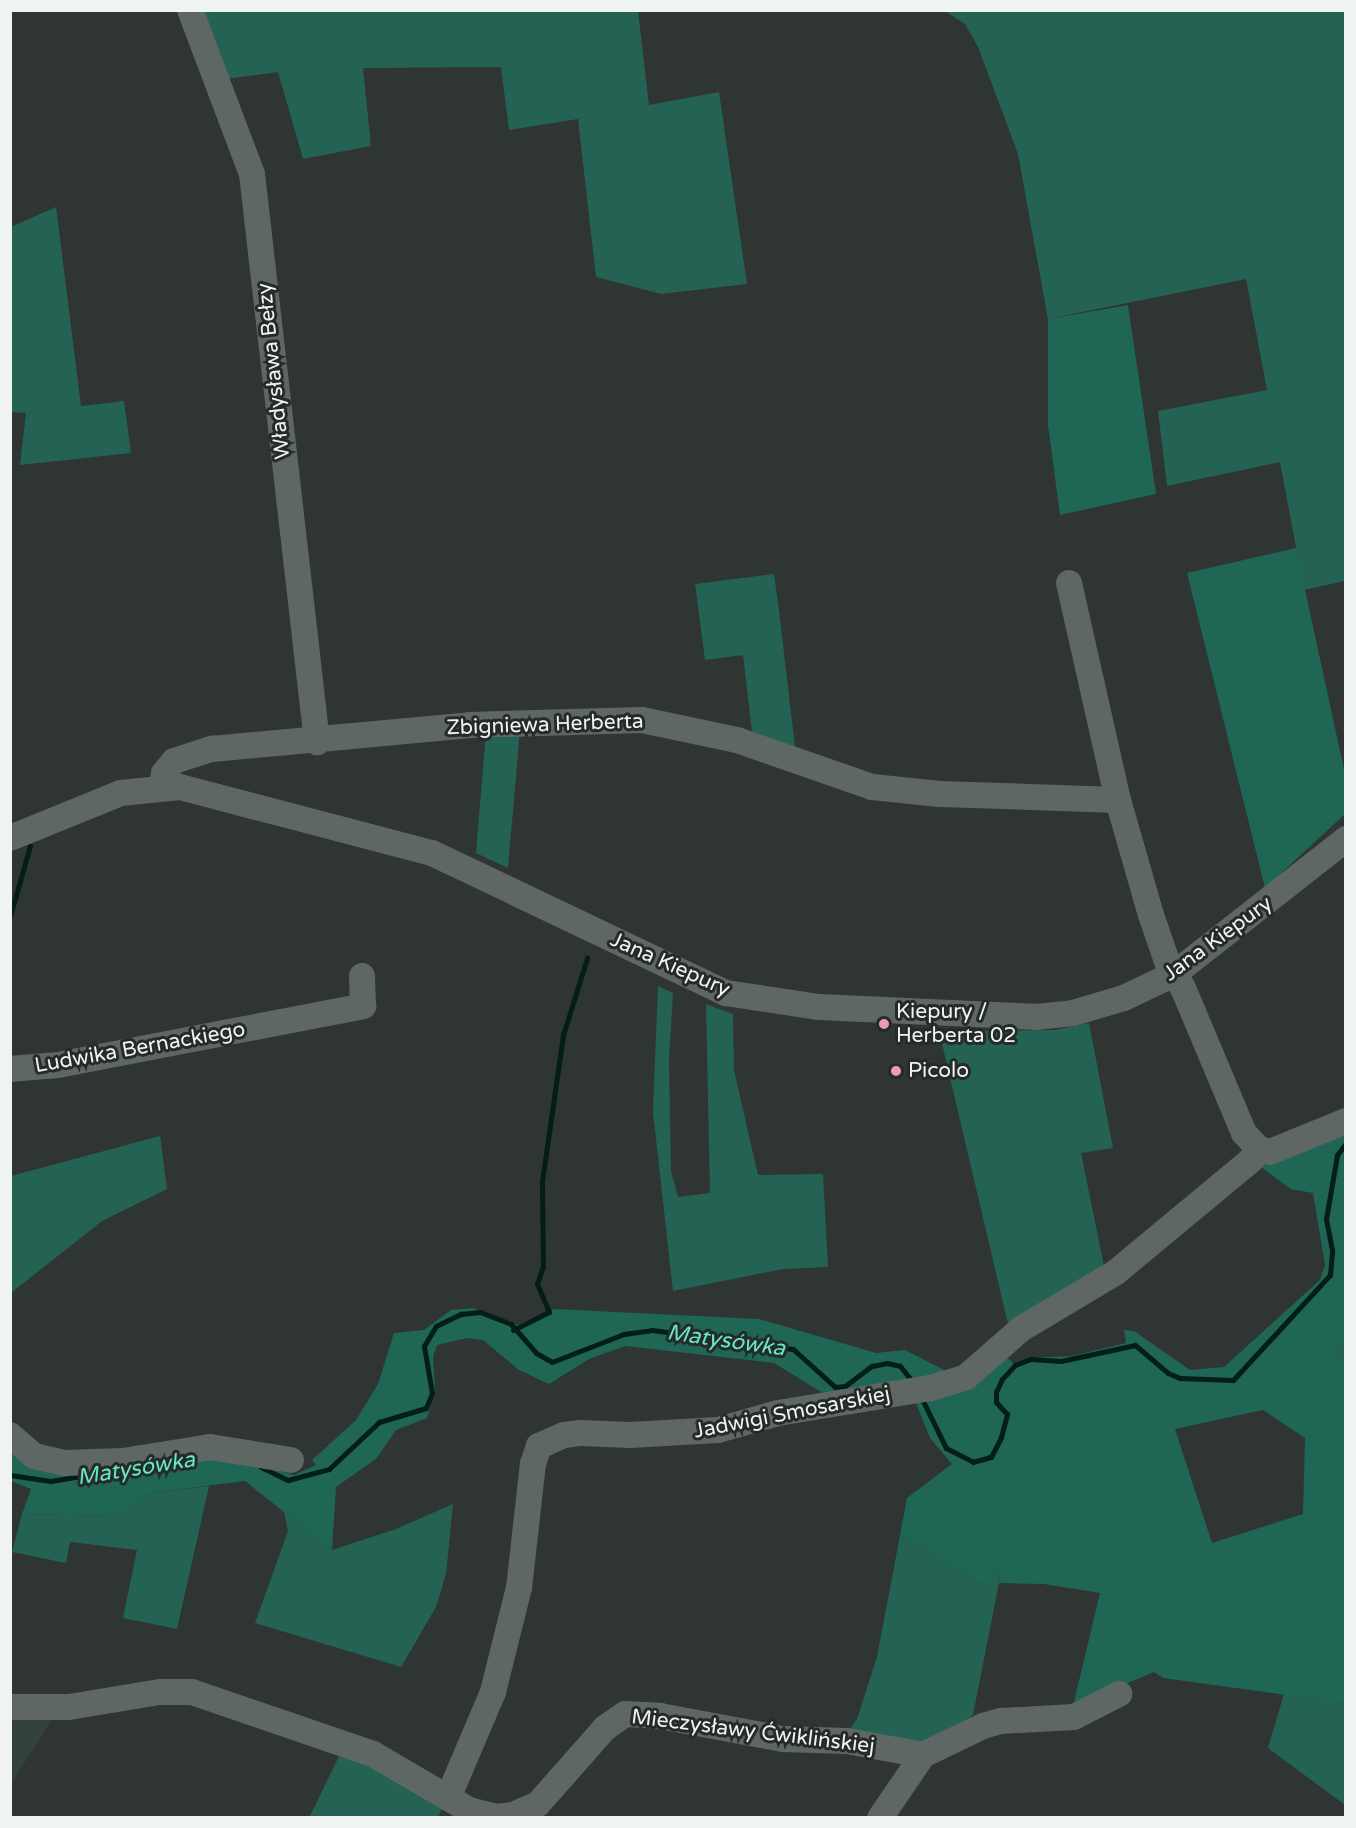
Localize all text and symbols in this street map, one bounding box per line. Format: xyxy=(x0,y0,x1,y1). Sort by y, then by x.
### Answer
street label: Władysława Bełzy xyxy=(252,281,296,461)
street label: Zbigniewa Herberta xyxy=(446,709,644,741)
street label: Jana Kiepury xyxy=(1159,891,1277,987)
street label: Jana Kiepury xyxy=(606,927,734,1003)
place label: Kiepury / Herberta 02 xyxy=(896,999,1016,1049)
street label: Ludwika Bernackiego xyxy=(33,1017,247,1079)
marker: Kiepury / Herberta 02 xyxy=(877,1017,891,1031)
place label: Picolo xyxy=(908,1058,969,1084)
marker: Picolo xyxy=(889,1064,903,1078)
water label: Matysówka xyxy=(665,1320,787,1362)
street label: Jadwigi Smosarskiej xyxy=(692,1382,892,1444)
water label: Matysówka xyxy=(75,1447,197,1491)
street label: Mieczysławy Ćwiklińskiej xyxy=(630,1705,876,1759)

